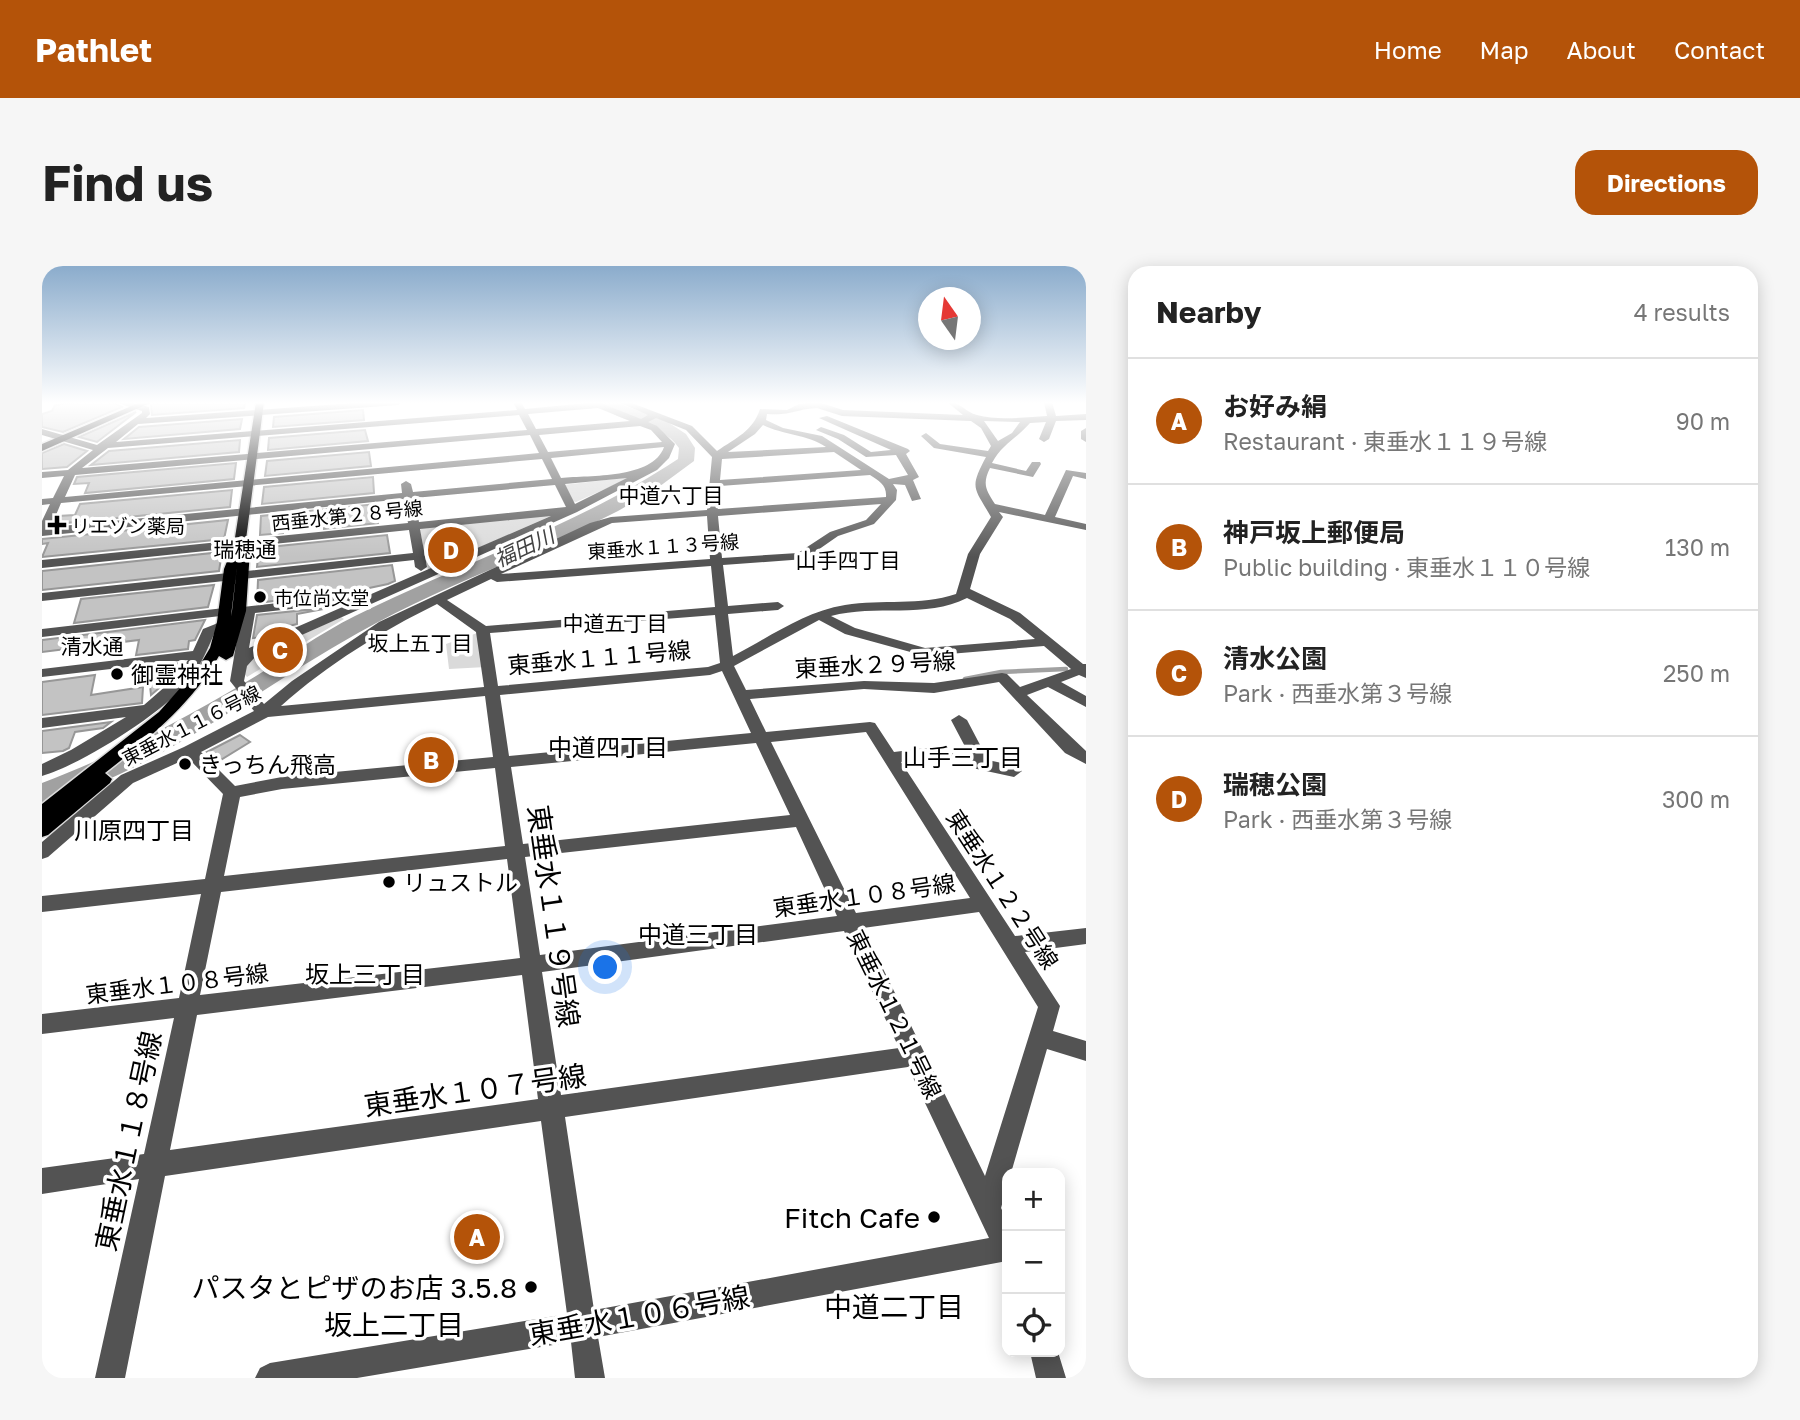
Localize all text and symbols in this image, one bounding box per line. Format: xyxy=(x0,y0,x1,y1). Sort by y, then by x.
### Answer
text: Pathlet xyxy=(35,30,152,69)
text: Home xyxy=(1374,35,1442,64)
text: Map xyxy=(1480,35,1529,64)
text: About xyxy=(1567,35,1636,64)
text: Contact xyxy=(1674,35,1765,64)
button: Directions xyxy=(1575,150,1758,215)
text: Find us xyxy=(42,153,213,212)
north arrow xyxy=(918,287,981,350)
text: Nearby xyxy=(1156,294,1261,330)
text: 4 results xyxy=(1634,298,1730,326)
text: お好み絹 xyxy=(1223,391,1327,422)
text: A xyxy=(1171,407,1187,435)
text: 90 m xyxy=(1676,407,1730,435)
text: Restaurant · 東垂水１１９号線 xyxy=(1223,427,1547,455)
district label: 中道六丁目 xyxy=(619,482,724,508)
street label: 西垂水第２８号線 xyxy=(270,496,424,534)
place label: リエゾン薬局 xyxy=(71,514,185,537)
marker: リエゾン薬局 xyxy=(49,517,65,533)
text: 神戸坂上郵便局 xyxy=(1223,517,1405,548)
water label: 福田川 xyxy=(490,521,560,572)
pin: D xyxy=(428,524,474,576)
street label: 東垂水１１３号線 xyxy=(586,529,740,563)
text: B xyxy=(1171,533,1187,561)
text: 130 m xyxy=(1665,533,1730,561)
district label: 瑞穂通 xyxy=(214,536,277,562)
district label: 山手四丁目 xyxy=(796,547,901,573)
text: Public building · 東垂水１１０号線 xyxy=(1223,553,1590,581)
place label: 市位尚文堂 xyxy=(274,586,369,609)
marker: 市位尚文堂 xyxy=(252,589,268,605)
district label: 中道五丁目 xyxy=(563,610,668,636)
pin: C xyxy=(257,624,303,676)
district label: 坂上五丁目 xyxy=(368,630,473,656)
district label: 清水通 xyxy=(61,633,124,659)
street label: 東垂水１１１号線 xyxy=(506,635,692,679)
text: 清水公園 xyxy=(1223,643,1327,674)
street label: 東垂水２９号線 xyxy=(794,646,956,682)
text: C xyxy=(1171,659,1187,687)
text: 250 m xyxy=(1663,659,1730,687)
place label: 御霊神社 xyxy=(131,660,223,688)
marker: 御霊神社 xyxy=(109,666,125,682)
text: Park · 西垂水第３号線 xyxy=(1223,679,1452,707)
street label: 東垂水１１６号線 xyxy=(118,680,264,770)
district label: 中道四丁目 xyxy=(548,732,668,761)
pin: B xyxy=(408,734,454,786)
district label: 山手三丁目 xyxy=(903,742,1023,771)
place label: きっちん飛高 xyxy=(199,750,336,778)
marker: きっちん飛高 xyxy=(177,756,193,772)
text: 瑞穂公園 xyxy=(1223,769,1327,800)
text: D xyxy=(1171,785,1187,813)
text: 300 m xyxy=(1662,785,1730,813)
street label: 東垂水１１９号線 xyxy=(522,803,586,1029)
street label: 東垂水１２２号線 xyxy=(941,804,1065,974)
text: Park · 西垂水第３号線 xyxy=(1223,805,1452,833)
district label: 川原四丁目 xyxy=(74,815,194,844)
place label: リュストル xyxy=(403,868,518,896)
street label: 東垂水１０８号線 xyxy=(771,868,957,922)
marker: リュストル xyxy=(381,874,397,890)
district label: 中道三丁目 xyxy=(638,919,758,948)
street label: 東垂水１２１号線 xyxy=(842,925,948,1103)
your location xyxy=(588,950,622,984)
street label: 東垂水１０８号線 xyxy=(84,958,270,1008)
district label: 坂上三丁目 xyxy=(305,959,425,988)
street label: 東垂水１１８号線 xyxy=(89,1028,167,1254)
street label: 東垂水１０７号線 xyxy=(362,1058,588,1122)
map controls xyxy=(1002,1168,1065,1357)
button: + xyxy=(1002,1168,1065,1231)
place label: Fitch Cafe xyxy=(784,1201,920,1234)
marker: Fitch Cafe xyxy=(926,1209,942,1225)
pin: A xyxy=(454,1211,500,1263)
button: − xyxy=(1002,1231,1065,1294)
place label: パスタとピザのお店 3.5.8 xyxy=(191,1271,517,1304)
marker: パスタとピザのお店 3.5.8 xyxy=(523,1279,539,1295)
street label: 東垂水１０６号線 xyxy=(526,1279,752,1351)
district label: 中道二丁目 xyxy=(824,1290,964,1323)
button: locate xyxy=(1002,1294,1065,1357)
district label: 坂上二丁目 xyxy=(324,1308,464,1341)

